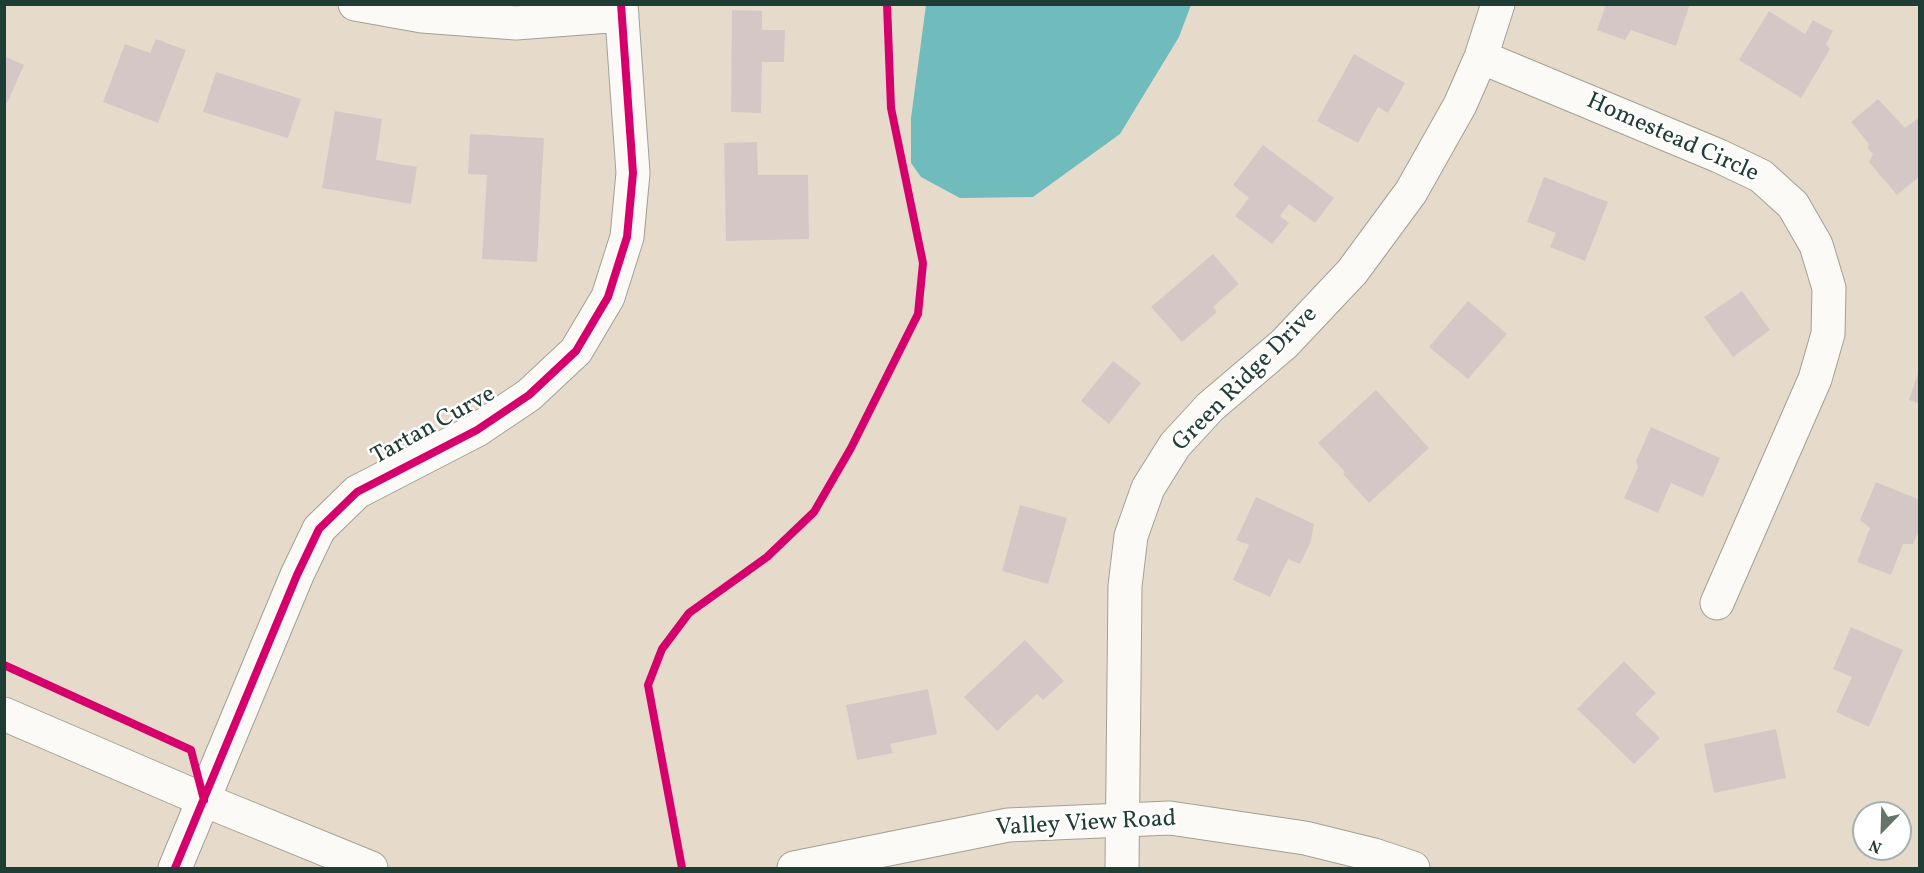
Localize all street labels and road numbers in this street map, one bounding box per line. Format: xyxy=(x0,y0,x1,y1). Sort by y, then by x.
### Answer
street label: Homestead Circle xyxy=(1582,88,1762,190)
street label: Green Ridge Drive xyxy=(1167,301,1325,459)
street label: Tartan Curve xyxy=(367,381,501,473)
street label: Valley View Road xyxy=(995,806,1177,844)

